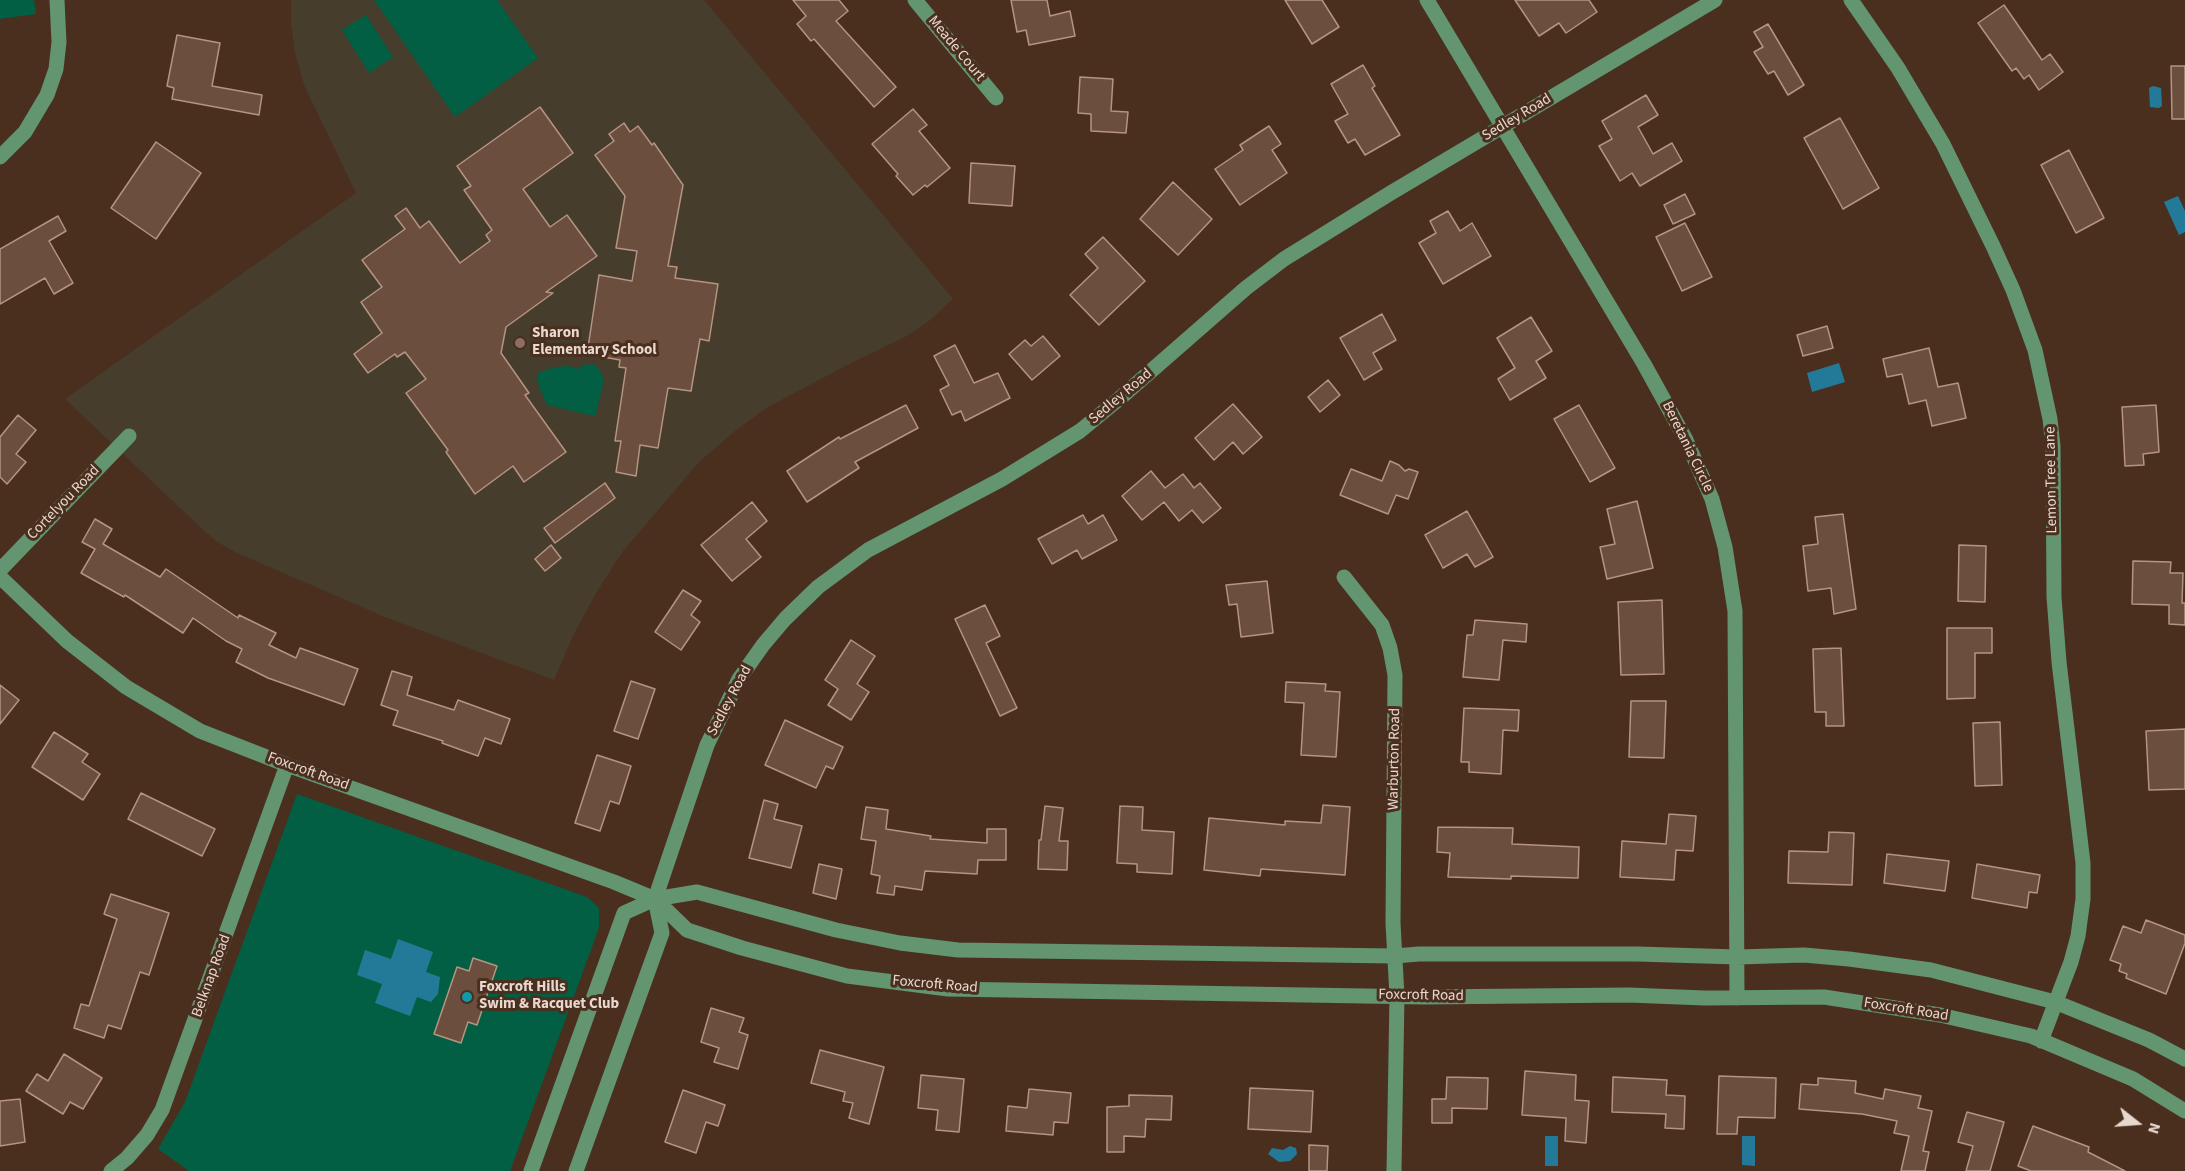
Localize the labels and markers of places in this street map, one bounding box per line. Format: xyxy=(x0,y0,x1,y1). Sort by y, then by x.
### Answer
place label: Sharon Elementary School xyxy=(532,325,657,360)
marker: Sharon Elementary School xyxy=(513,336,527,350)
place label: Foxcroft Hills Swim & Racquet Club xyxy=(479,979,619,1014)
marker: Foxcroft Hills Swim & Racquet Club xyxy=(460,990,474,1004)

